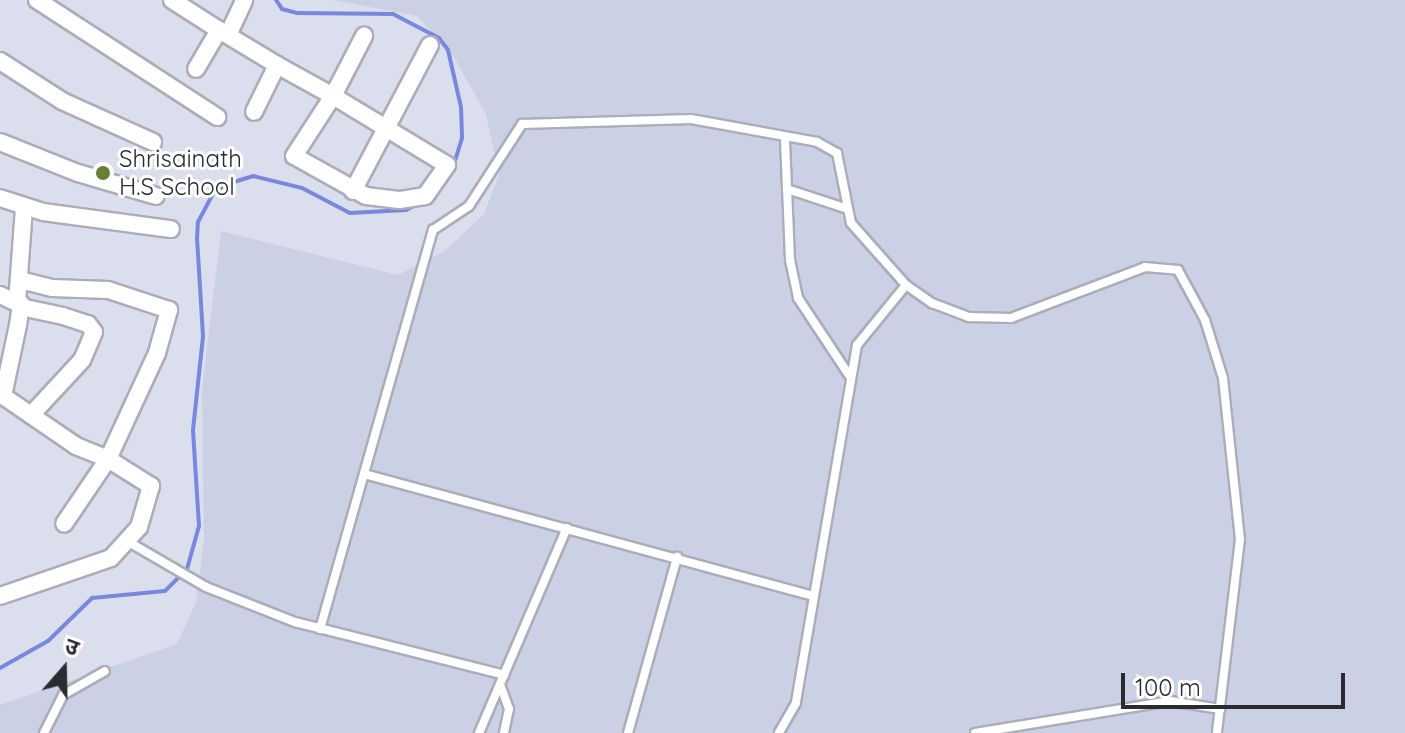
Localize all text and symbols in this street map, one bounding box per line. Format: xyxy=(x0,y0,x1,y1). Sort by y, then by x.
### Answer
place label: Shrisainath H.S School xyxy=(119,145,242,201)
marker: Shrisainath H.S School xyxy=(94,164,112,182)
north arrow xyxy=(24,629,104,709)
text: उ xyxy=(61,631,83,662)
scale bar xyxy=(1125,657,1349,707)
text: 100 m xyxy=(1135,672,1201,702)

